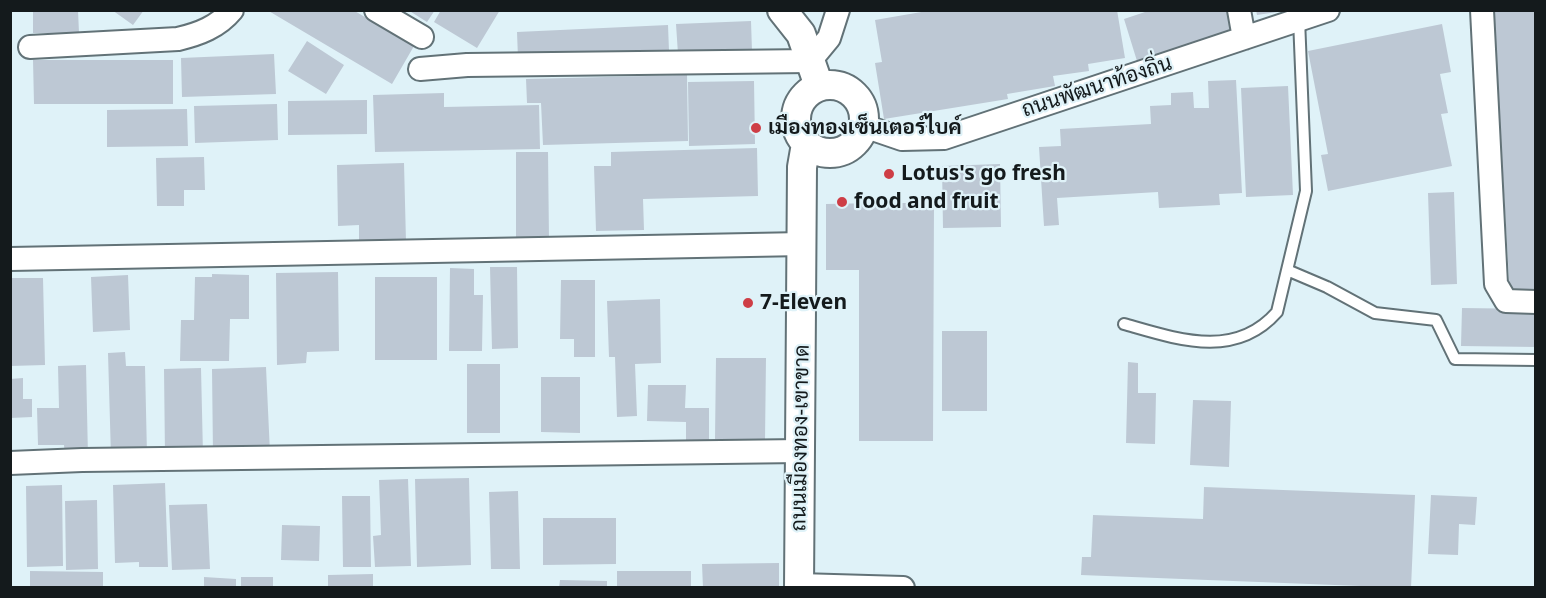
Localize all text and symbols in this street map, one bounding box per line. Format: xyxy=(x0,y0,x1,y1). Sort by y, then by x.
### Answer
street label: ถนนพัฒนาท้องถิ่น xyxy=(1019,51,1175,123)
place label: เมืองทองเซ็นเตอร์ไบค์ xyxy=(768,115,962,141)
marker: เมืองทองเซ็นเตอร์ไบค์ xyxy=(749,121,763,135)
place label: Lotus's go fresh xyxy=(901,161,1066,187)
marker: Lotus's go fresh xyxy=(882,167,896,181)
place label: food and fruit xyxy=(854,189,999,215)
marker: food and fruit xyxy=(835,195,849,209)
place label: 7-Eleven xyxy=(760,290,847,316)
marker: 7-Eleven xyxy=(741,296,755,310)
street label: ถนนเมืองทอง-เขาขาด xyxy=(787,344,815,532)

